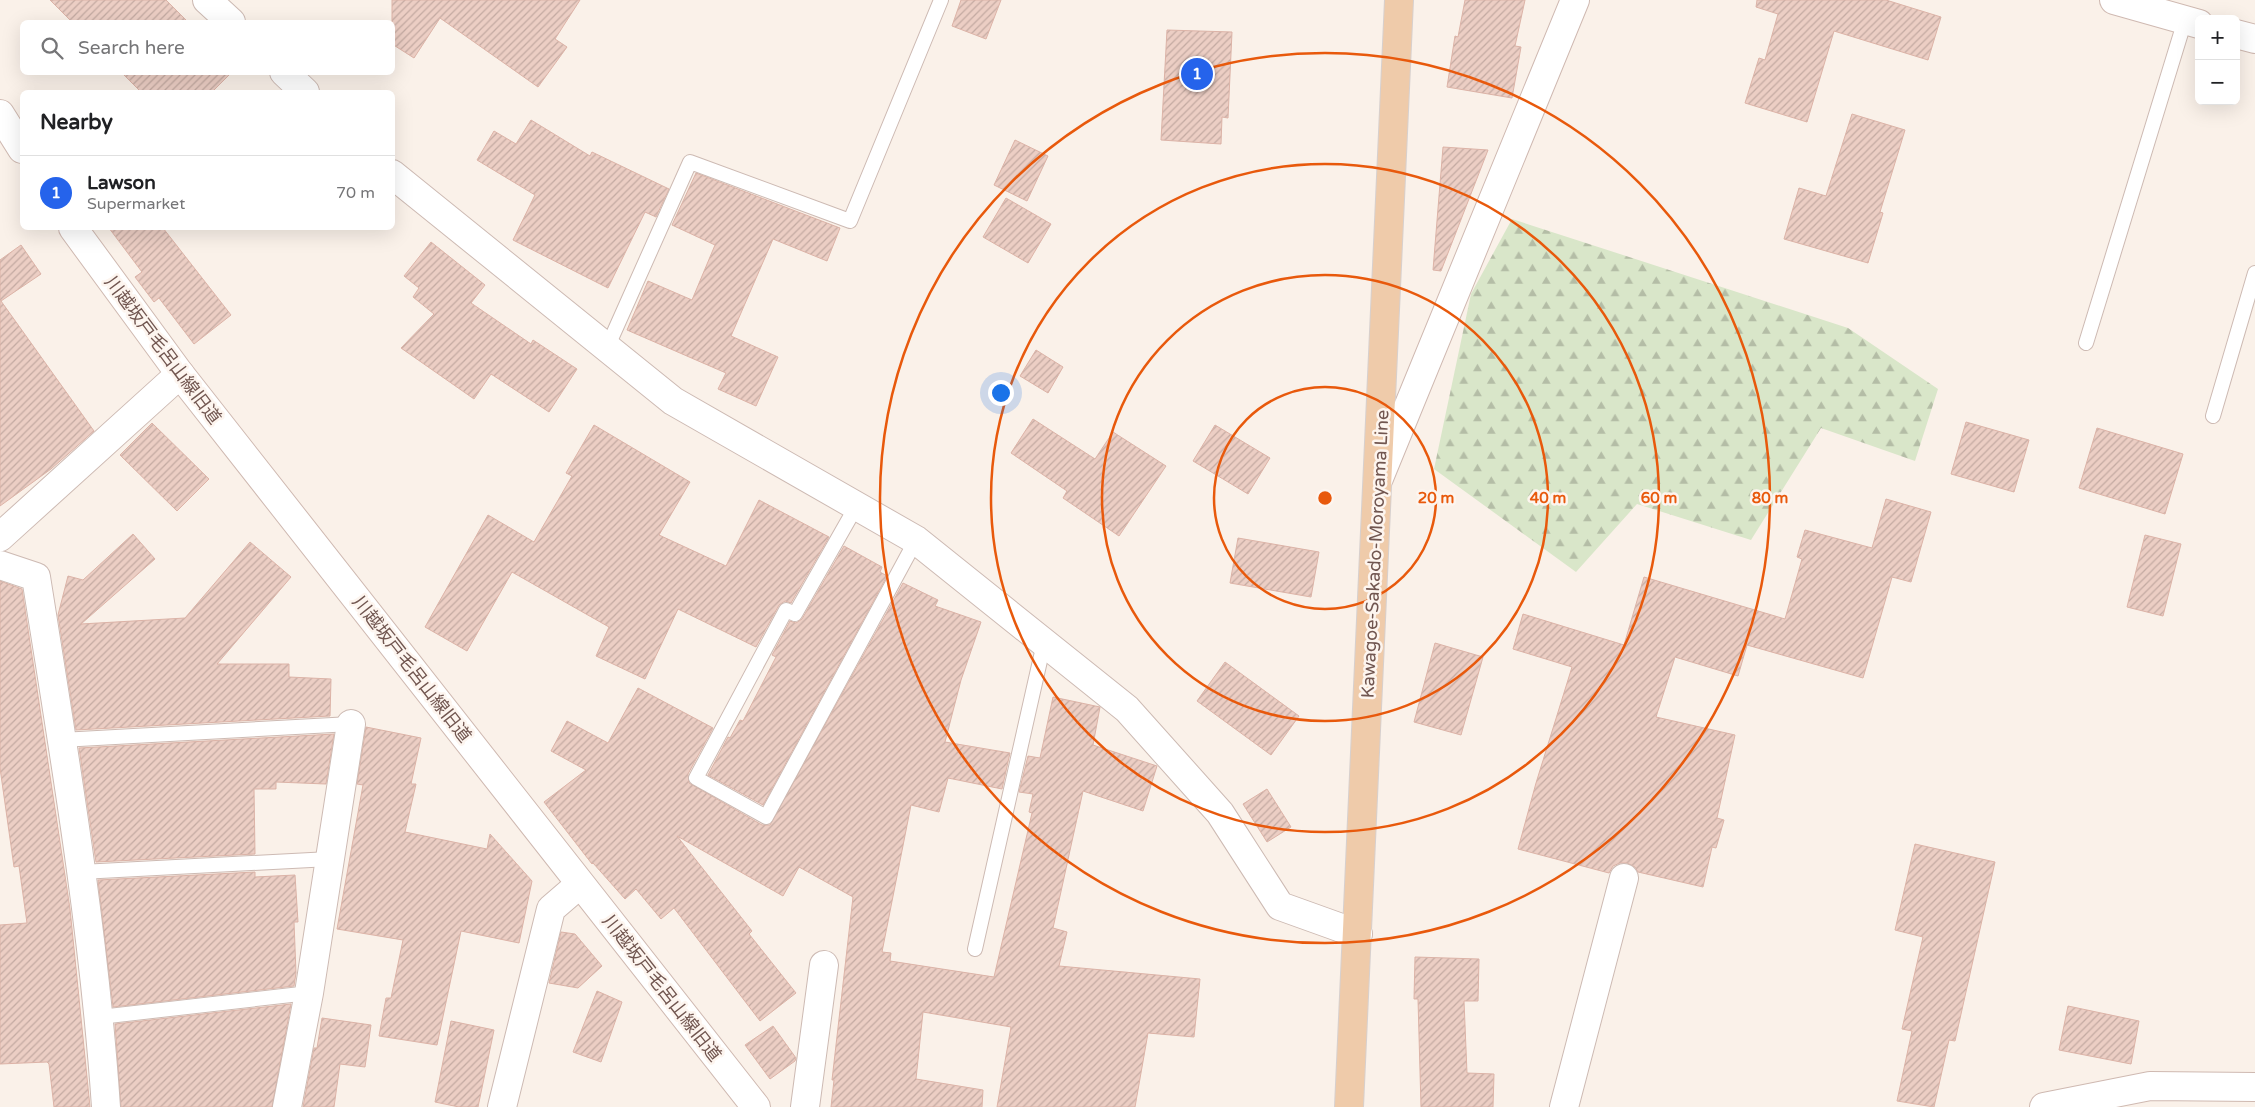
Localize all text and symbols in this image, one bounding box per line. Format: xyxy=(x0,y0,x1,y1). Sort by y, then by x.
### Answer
map controls xyxy=(2195,15,2240,105)
button: + xyxy=(2195,15,2240,60)
search box xyxy=(20,20,395,75)
icon: search xyxy=(38,34,66,62)
text: Search here xyxy=(78,37,185,59)
pin: 1 xyxy=(1181,55,1213,93)
button: − xyxy=(2195,60,2240,105)
text: Nearby xyxy=(40,110,113,135)
text: Lawson xyxy=(87,172,156,194)
text: 1 xyxy=(51,183,61,203)
text: 70 m xyxy=(336,183,375,203)
text: Supermarket xyxy=(87,194,185,214)
street label: 川越坂戸毛呂山線旧道 xyxy=(100,272,226,428)
your location xyxy=(988,380,1014,406)
street label: Kawagoe-Sakado-Moroyama Line xyxy=(1356,409,1394,699)
centre of rings xyxy=(1316,489,1334,507)
text: 20 m xyxy=(1418,489,1454,507)
text: 40 m xyxy=(1530,489,1566,507)
text: 60 m xyxy=(1641,489,1677,507)
text: 80 m xyxy=(1752,489,1788,507)
street label: 川越坂戸毛呂山線旧道 xyxy=(348,591,476,747)
street label: 川越坂戸毛呂山線旧道 xyxy=(598,910,726,1066)

